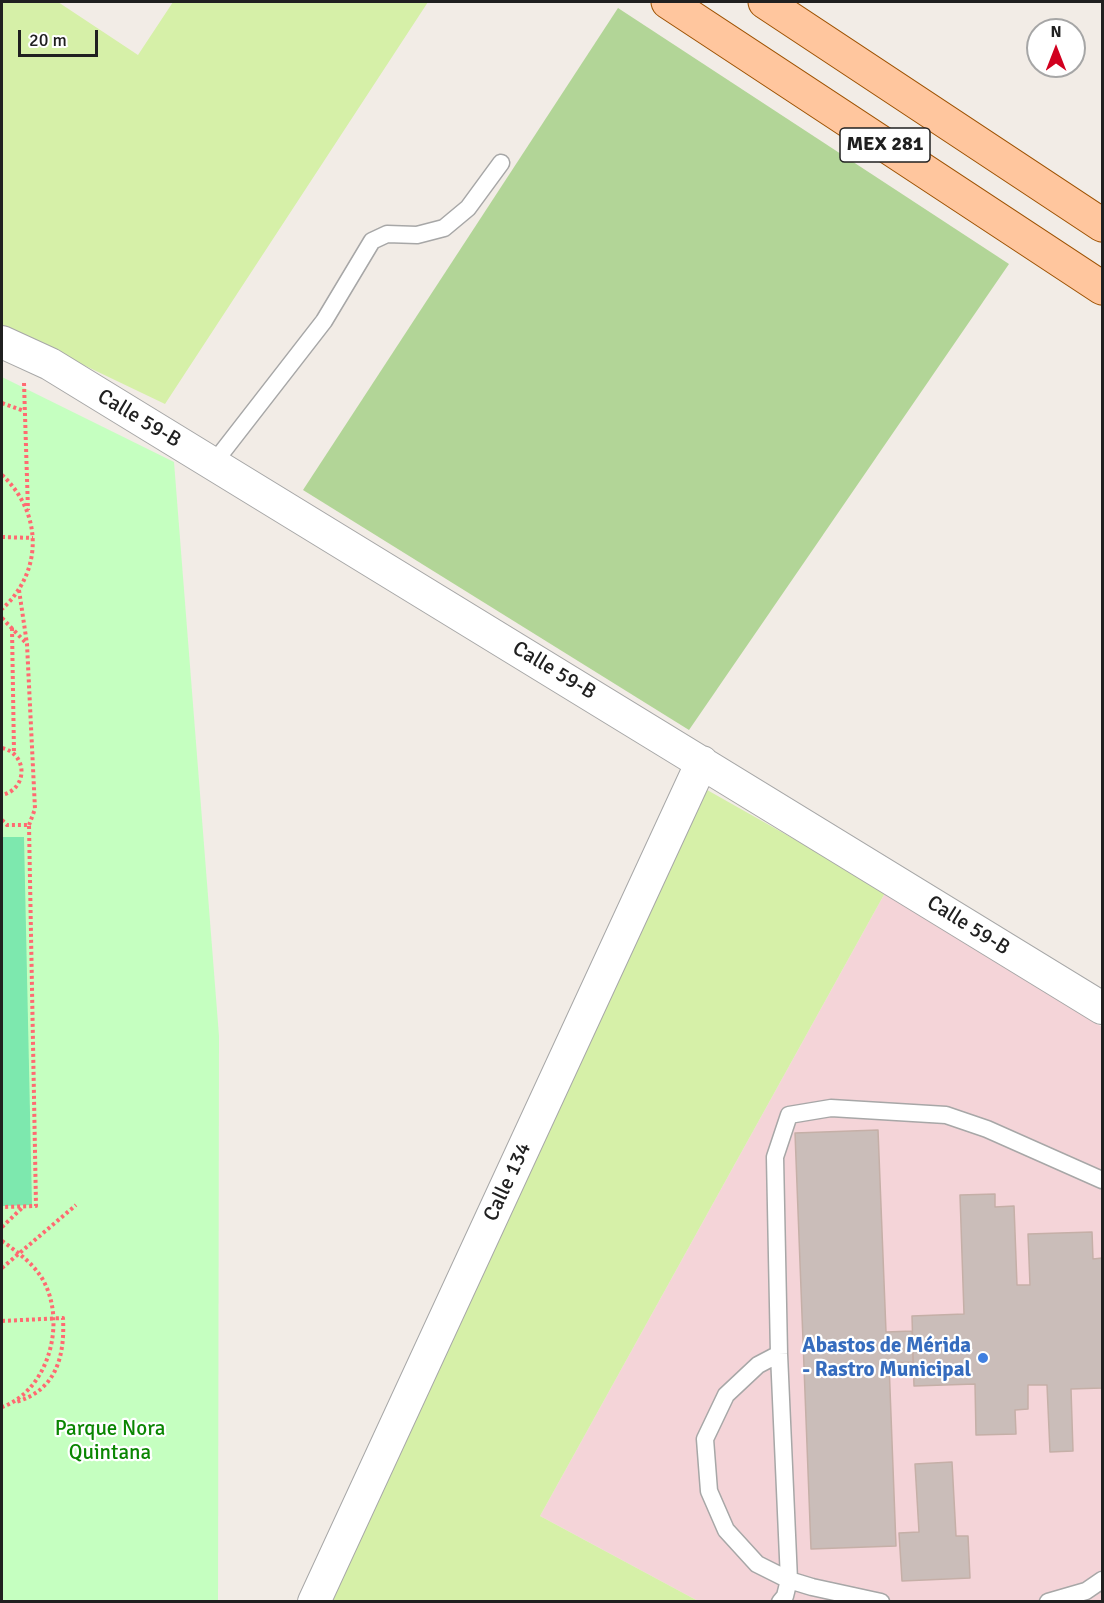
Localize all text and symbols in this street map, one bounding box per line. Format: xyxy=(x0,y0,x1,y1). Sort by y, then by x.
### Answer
scale bar xyxy=(21,18,100,56)
north arrow xyxy=(1026,18,1086,78)
text: N xyxy=(1050,22,1062,42)
text: 20 m xyxy=(29,29,67,51)
road number: MEX 281 xyxy=(840,128,930,162)
street label: Calle 59-B xyxy=(93,384,185,454)
street label: Calle 59-B xyxy=(508,636,600,706)
street label: Calle 59-B xyxy=(922,891,1014,961)
street label: Calle 134 xyxy=(479,1139,537,1225)
place label: Abastos de Mérida - Rastro Municipal xyxy=(802,1333,971,1383)
marker: Abastos de Mérida - Rastro Municipal xyxy=(976,1351,990,1365)
park label: Parque Nora Quintana xyxy=(55,1416,165,1466)

